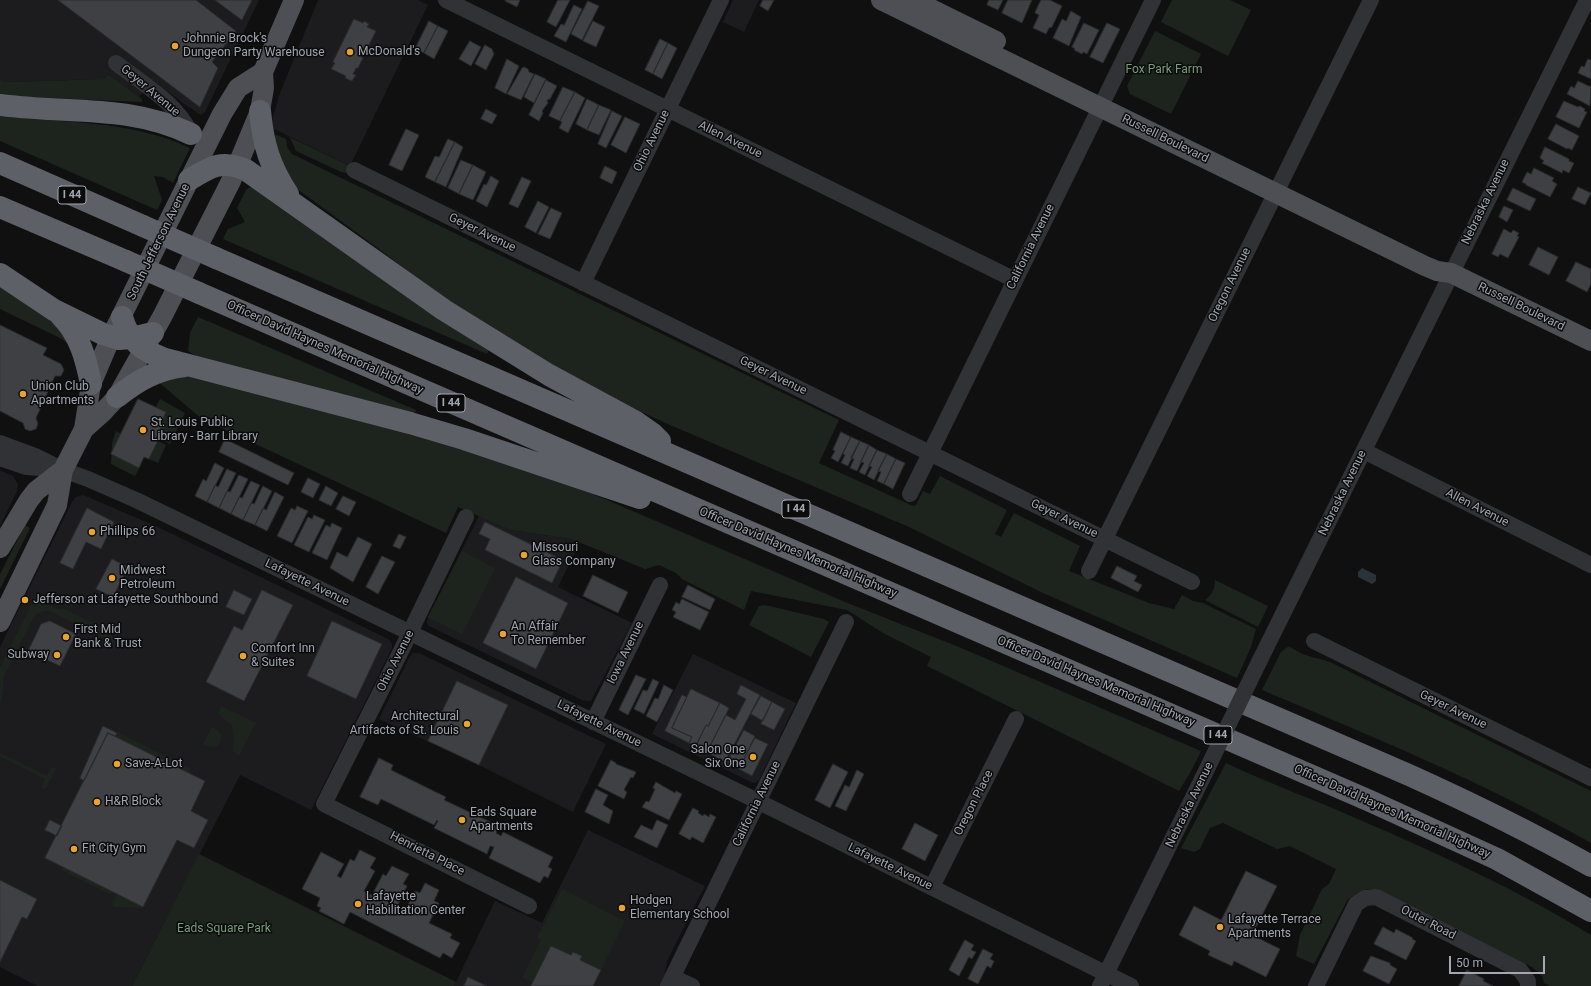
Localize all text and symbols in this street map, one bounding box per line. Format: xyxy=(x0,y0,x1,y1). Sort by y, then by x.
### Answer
place label: Johnnie Brock's Dungeon Party Warehouse xyxy=(183,32,325,60)
marker: Johnnie Brock's Dungeon Party Warehouse xyxy=(170,41,180,51)
place label: McDonald's xyxy=(358,45,420,59)
marker: McDonald's xyxy=(345,47,355,57)
street label: Geyer Avenue xyxy=(118,62,182,120)
park label: Fox Park Farm xyxy=(1126,63,1202,77)
street label: Ohio Avenue xyxy=(631,108,673,174)
street label: Russell Boulevard xyxy=(1119,112,1211,166)
street label: Allen Avenue xyxy=(696,118,764,162)
street label: Nebraska Avenue xyxy=(1459,157,1513,247)
street label: South Jefferson Avenue xyxy=(125,182,193,302)
road number: I 44 xyxy=(58,186,86,204)
street label: California Avenue xyxy=(1004,202,1058,292)
street label: Geyer Avenue xyxy=(446,211,518,255)
street label: Oregon Avenue xyxy=(1206,245,1254,325)
street label: Russell Boulevard xyxy=(1475,280,1567,334)
street label: Officer David Haynes Memorial Highway xyxy=(225,298,425,398)
street label: Geyer Avenue xyxy=(737,354,809,398)
place label: Union Club Apartments xyxy=(31,380,94,408)
marker: Union Club Apartments xyxy=(18,389,28,399)
road number: I 44 xyxy=(437,394,465,412)
place label: St. Louis Public Library - Barr Library xyxy=(151,416,258,444)
marker: St. Louis Public Library - Barr Library xyxy=(138,425,148,435)
street label: Nebraska Avenue xyxy=(1316,448,1370,538)
street label: Allen Avenue xyxy=(1443,486,1511,530)
street label: Geyer Avenue xyxy=(1028,497,1100,541)
road number: I 44 xyxy=(782,500,810,518)
street label: Officer David Haynes Memorial Highway xyxy=(697,505,899,601)
place label: Phillips 66 xyxy=(100,525,155,539)
marker: Phillips 66 xyxy=(87,527,97,537)
place label: Missouri Glass Company xyxy=(532,541,616,569)
marker: Missouri Glass Company xyxy=(519,550,529,560)
street label: Lafayette Avenue xyxy=(263,556,351,610)
place label: Midwest Petroleum xyxy=(120,564,175,592)
marker: Midwest Petroleum xyxy=(107,573,117,583)
place label: Jefferson at Lafayette Southbound xyxy=(33,593,218,607)
marker: Jefferson at Lafayette Southbound xyxy=(20,595,30,605)
street label: Iowa Avenue xyxy=(605,619,647,687)
place label: An Affair To Remember xyxy=(511,620,586,648)
place label: First Mid Bank & Trust xyxy=(74,623,142,651)
street label: Ohio Avenue xyxy=(374,628,418,694)
marker: An Affair To Remember xyxy=(498,629,508,639)
marker: First Mid Bank & Trust xyxy=(61,632,71,642)
street label: Officer David Haynes Memorial Highway xyxy=(995,634,1197,730)
place label: Comfort Inn & Suites xyxy=(251,642,315,670)
place label: Subway xyxy=(7,648,49,662)
marker: Subway xyxy=(52,650,62,660)
marker: Comfort Inn & Suites xyxy=(238,651,248,661)
street label: Geyer Avenue xyxy=(1417,688,1489,732)
street label: Lafayette Avenue xyxy=(555,697,643,751)
place label: Architectural Artifacts of St. Louis xyxy=(350,710,459,738)
marker: Architectural Artifacts of St. Louis xyxy=(462,719,472,729)
road number: I 44 xyxy=(1204,726,1232,744)
place label: Salon One Six One xyxy=(691,743,745,771)
marker: Salon One Six One xyxy=(748,752,758,762)
place label: Save-A-Lot xyxy=(125,757,182,771)
marker: Save-A-Lot xyxy=(112,759,122,769)
street label: California Avenue xyxy=(730,759,784,849)
street label: Nebraska Avenue xyxy=(1163,760,1217,850)
street label: Officer David Haynes Memorial Highway xyxy=(1292,762,1492,862)
street label: Oregon Place xyxy=(951,768,997,838)
place label: H&R Block xyxy=(105,795,161,809)
marker: H&R Block xyxy=(92,797,102,807)
place label: Eads Square Apartments xyxy=(470,806,537,834)
marker: Eads Square Apartments xyxy=(457,815,467,825)
street label: Henrietta Place xyxy=(387,829,467,879)
street label: Lafayette Avenue xyxy=(846,840,934,894)
place label: Fit City Gym xyxy=(82,842,146,856)
marker: Fit City Gym xyxy=(69,844,79,854)
place label: Lafayette Habilitation Center xyxy=(366,890,465,918)
place label: Hodgen Elementary School xyxy=(630,894,730,922)
marker: Lafayette Habilitation Center xyxy=(353,899,363,909)
marker: Hodgen Elementary School xyxy=(617,903,627,913)
street label: Outer Road xyxy=(1398,903,1458,943)
place label: Lafayette Terrace Apartments xyxy=(1228,913,1321,941)
park label: Eads Square Park xyxy=(177,922,271,936)
marker: Lafayette Terrace Apartments xyxy=(1215,922,1225,932)
scale bar xyxy=(1451,948,1547,974)
text: 50 m xyxy=(1456,956,1483,970)

